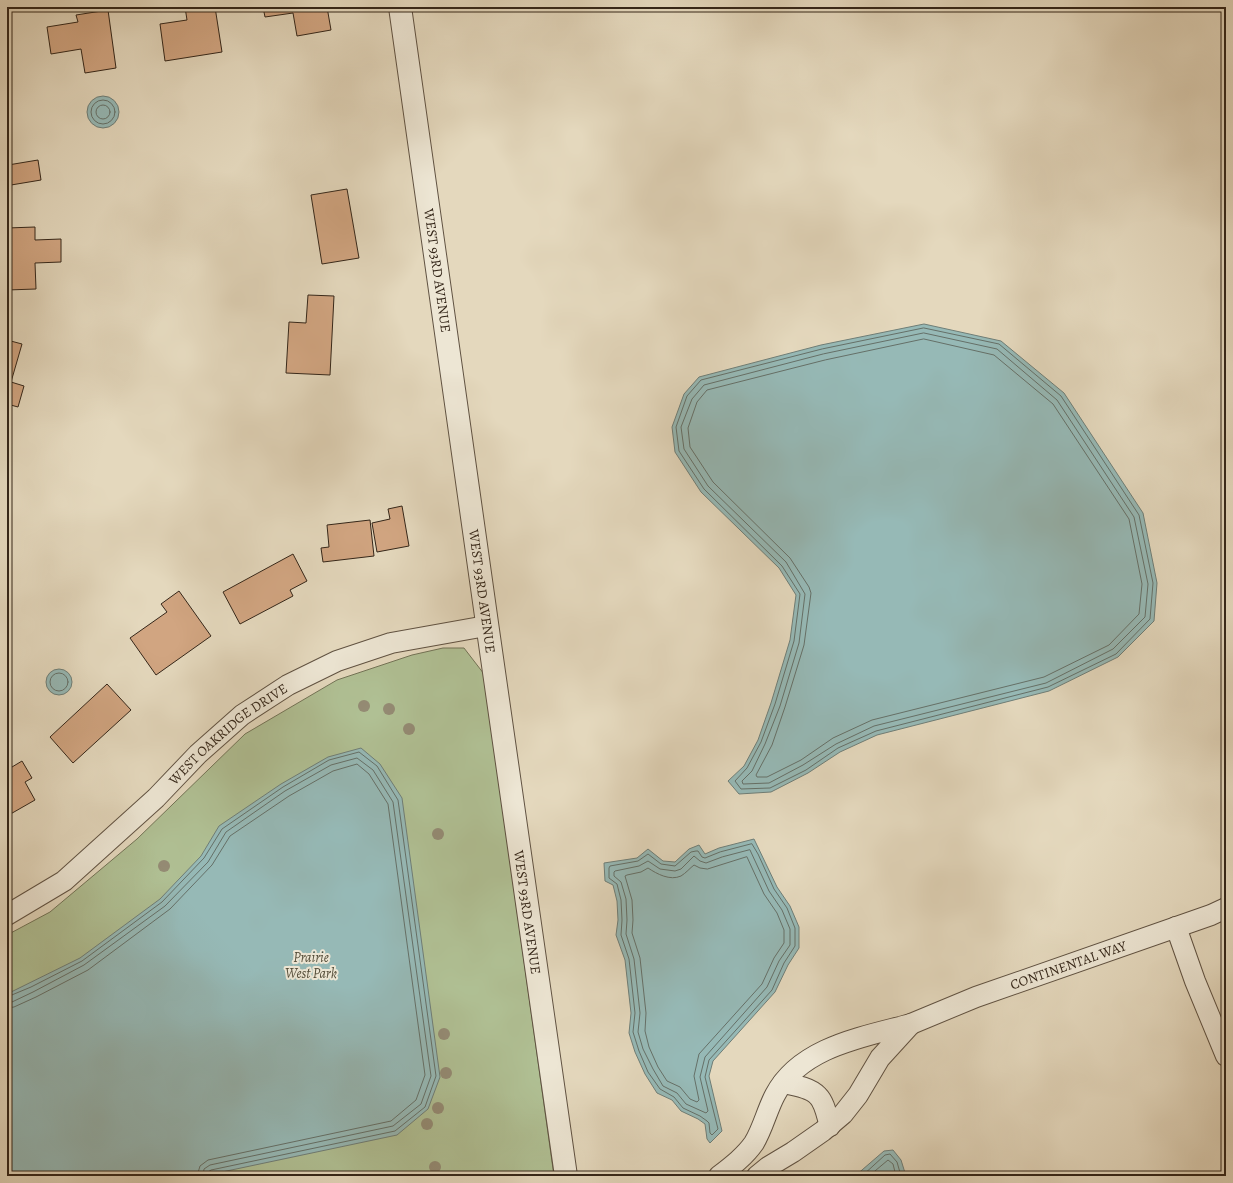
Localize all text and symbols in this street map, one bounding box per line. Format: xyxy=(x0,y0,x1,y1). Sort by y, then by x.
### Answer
street label: WEST 93RD AVENUE xyxy=(419,206,455,334)
street label: WEST 93RD AVENUE xyxy=(464,527,500,654)
street label: WEST OAKRIDGE DRIVE xyxy=(164,679,291,790)
street label: WEST 93RD AVENUE xyxy=(509,848,545,975)
street label: CONTINENTAL WAY xyxy=(1008,936,1129,994)
park label: Prairie West Park xyxy=(285,948,337,983)

